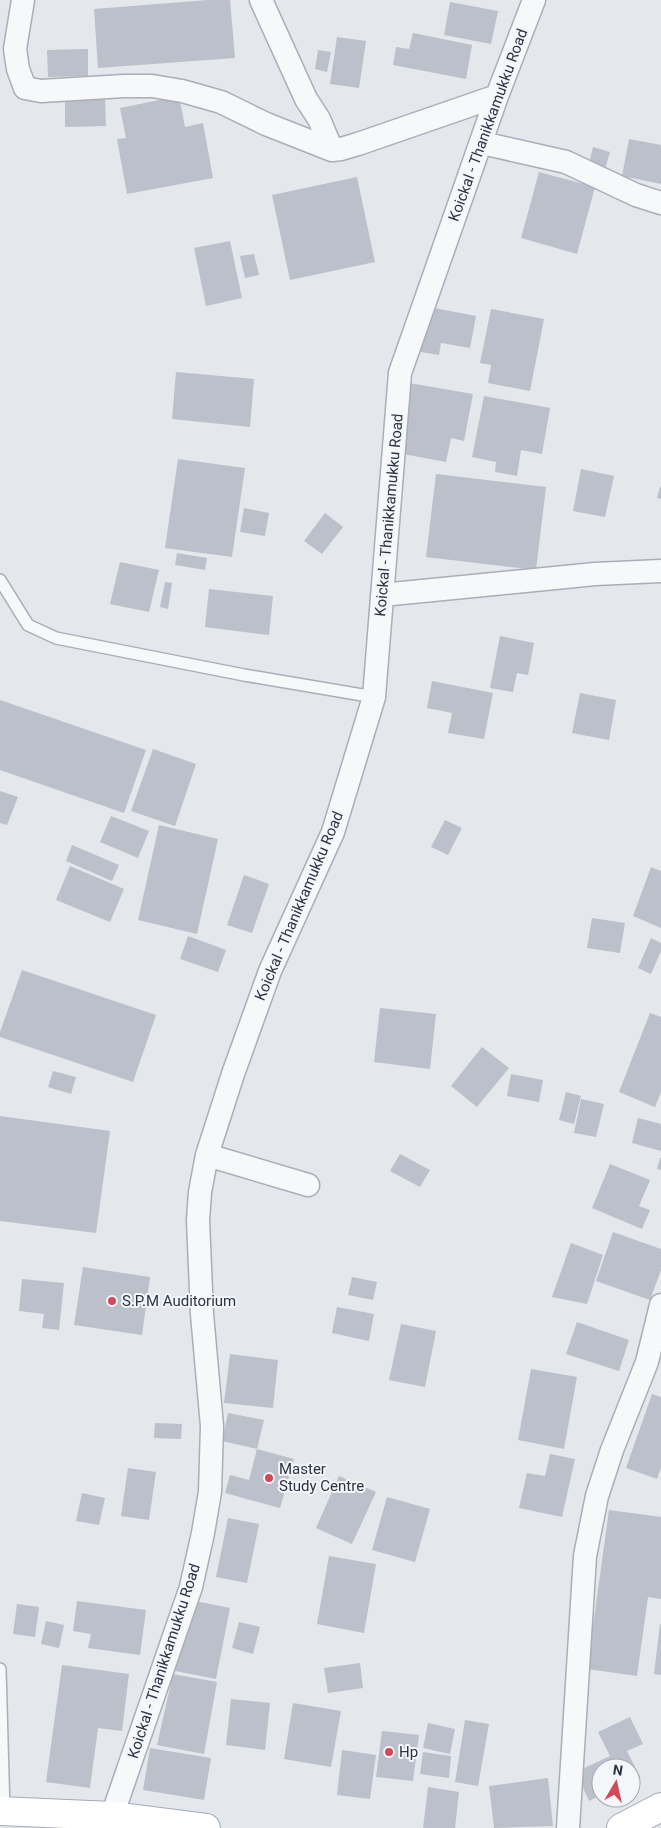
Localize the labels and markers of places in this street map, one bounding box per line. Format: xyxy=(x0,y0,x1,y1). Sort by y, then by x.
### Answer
place label: S.P.M Auditorium xyxy=(122,1292,236,1310)
marker: S.P.M Auditorium xyxy=(106,1295,118,1307)
place label: Master Study Centre xyxy=(279,1460,364,1495)
marker: Master Study Centre xyxy=(263,1472,275,1484)
place label: Hp xyxy=(399,1743,418,1761)
marker: Hp xyxy=(383,1746,395,1758)

